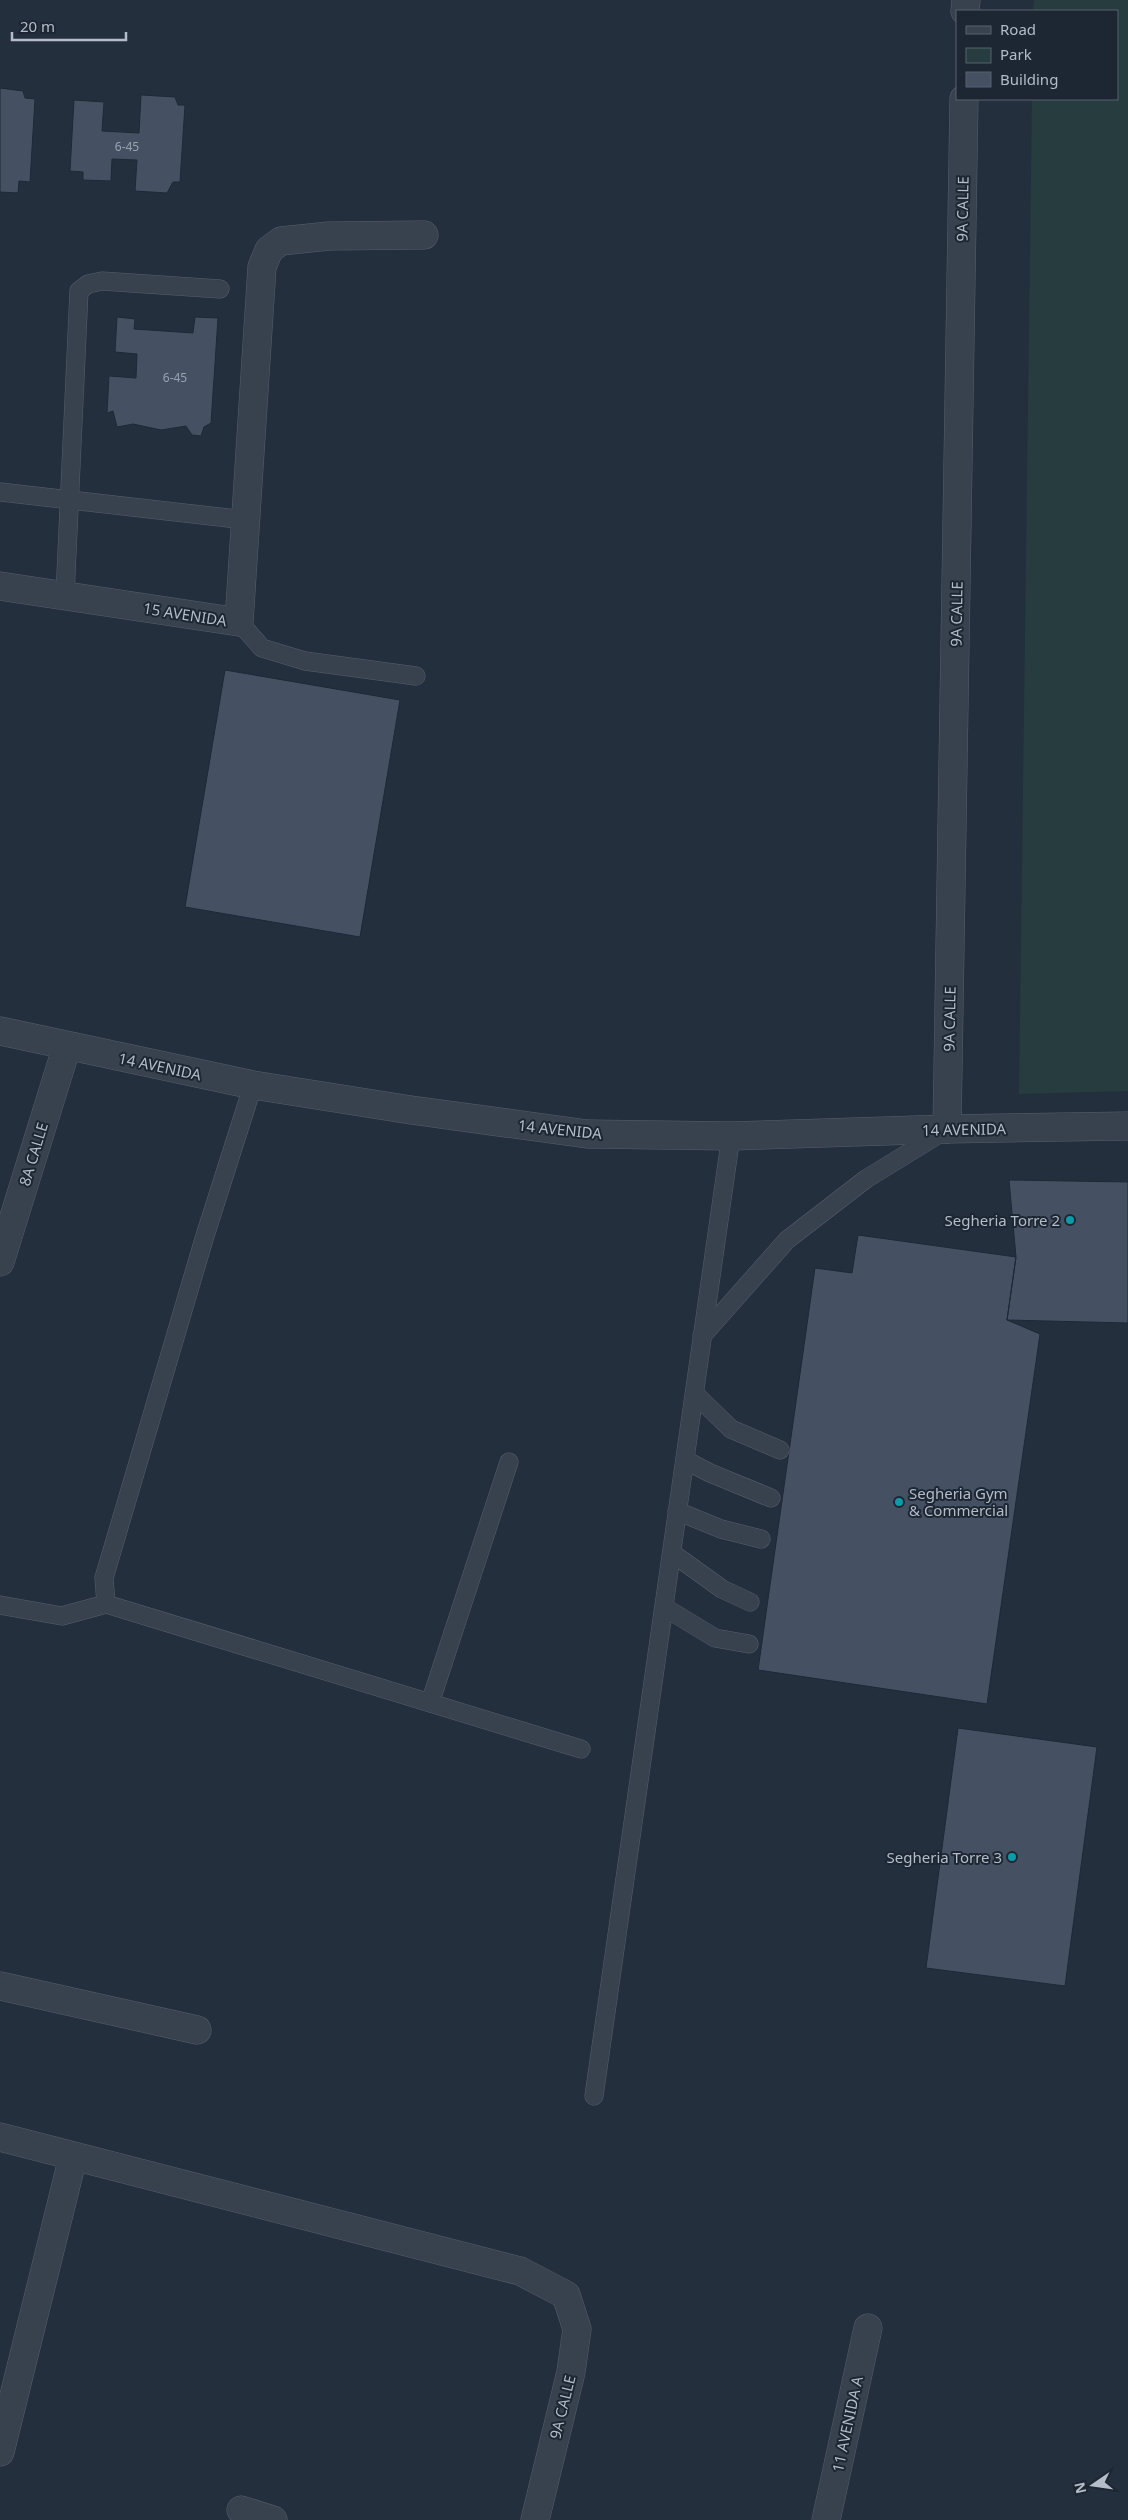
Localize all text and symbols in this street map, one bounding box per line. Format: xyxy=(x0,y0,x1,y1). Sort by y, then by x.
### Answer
scale bar xyxy=(12,10,126,42)
legend xyxy=(956,10,1118,100)
text: 20 m xyxy=(20,16,55,36)
text: Road xyxy=(1000,19,1036,39)
text: Park xyxy=(1000,44,1032,64)
text: Building xyxy=(1000,69,1058,89)
house number: 6-45 xyxy=(115,138,139,155)
street label: 9A CALLE xyxy=(951,176,973,242)
house number: 6-45 xyxy=(163,369,187,386)
street label: 9A CALLE xyxy=(945,581,967,647)
street label: 15 AVENIDA xyxy=(142,598,229,631)
street label: 9A CALLE xyxy=(938,986,960,1052)
street label: 14 AVENIDA xyxy=(117,1047,204,1085)
street label: 14 AVENIDA xyxy=(517,1115,603,1143)
street label: 14 AVENIDA xyxy=(922,1118,1007,1140)
street label: 8A CALLE xyxy=(14,1120,52,1188)
place label: Segheria Torre 2 xyxy=(945,1210,1060,1230)
marker: Segheria Torre 2 xyxy=(1064,1214,1076,1226)
place label: Segheria Gym & Commercial xyxy=(909,1483,1008,1520)
marker: Segheria Gym & Commercial xyxy=(893,1496,905,1508)
place label: Segheria Torre 3 xyxy=(887,1847,1002,1867)
marker: Segheria Torre 3 xyxy=(1006,1851,1018,1863)
street label: 9A CALLE xyxy=(544,2373,580,2441)
street label: 11 AVENIDA A xyxy=(827,2374,867,2474)
north arrow xyxy=(1068,2460,1118,2510)
text: N xyxy=(1069,2480,1090,2496)

